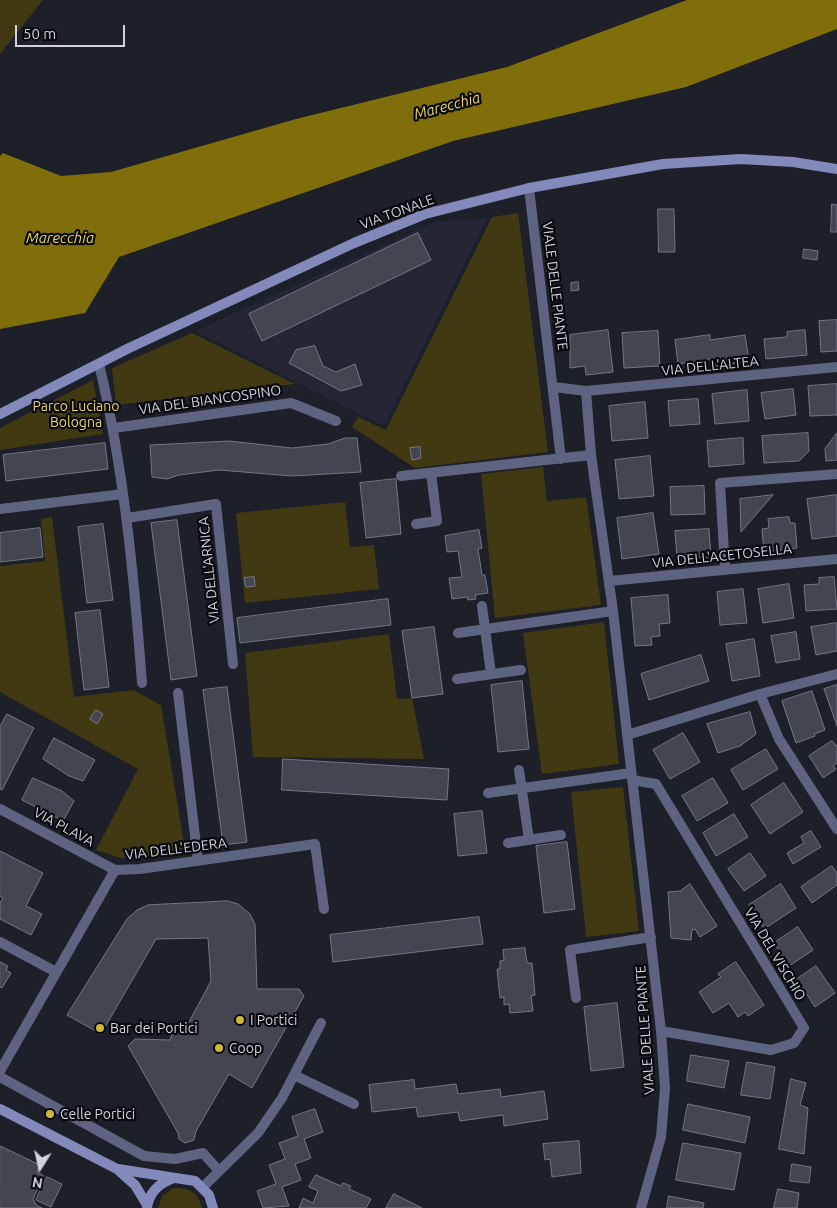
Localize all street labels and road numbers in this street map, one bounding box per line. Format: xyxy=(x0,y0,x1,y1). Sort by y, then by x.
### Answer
street label: VIA TONALE xyxy=(358,191,436,233)
street label: VIALE DELLE PIANTE xyxy=(539,221,571,351)
street label: VIA DELL'ALTEA xyxy=(661,353,759,379)
street label: VIA DEL BIANCOSPINO xyxy=(138,382,282,418)
street label: VIA DELL'ARNICA xyxy=(195,516,223,624)
street label: VIA DELL'ACETOSELLA xyxy=(651,540,793,572)
street label: VIA PLAVA xyxy=(31,804,97,850)
street label: VIA DELL'EDERA xyxy=(124,834,228,864)
street label: VIA DEL VISCHIO xyxy=(741,904,809,1004)
street label: VIALE DELLE PIANTE xyxy=(632,965,658,1095)

